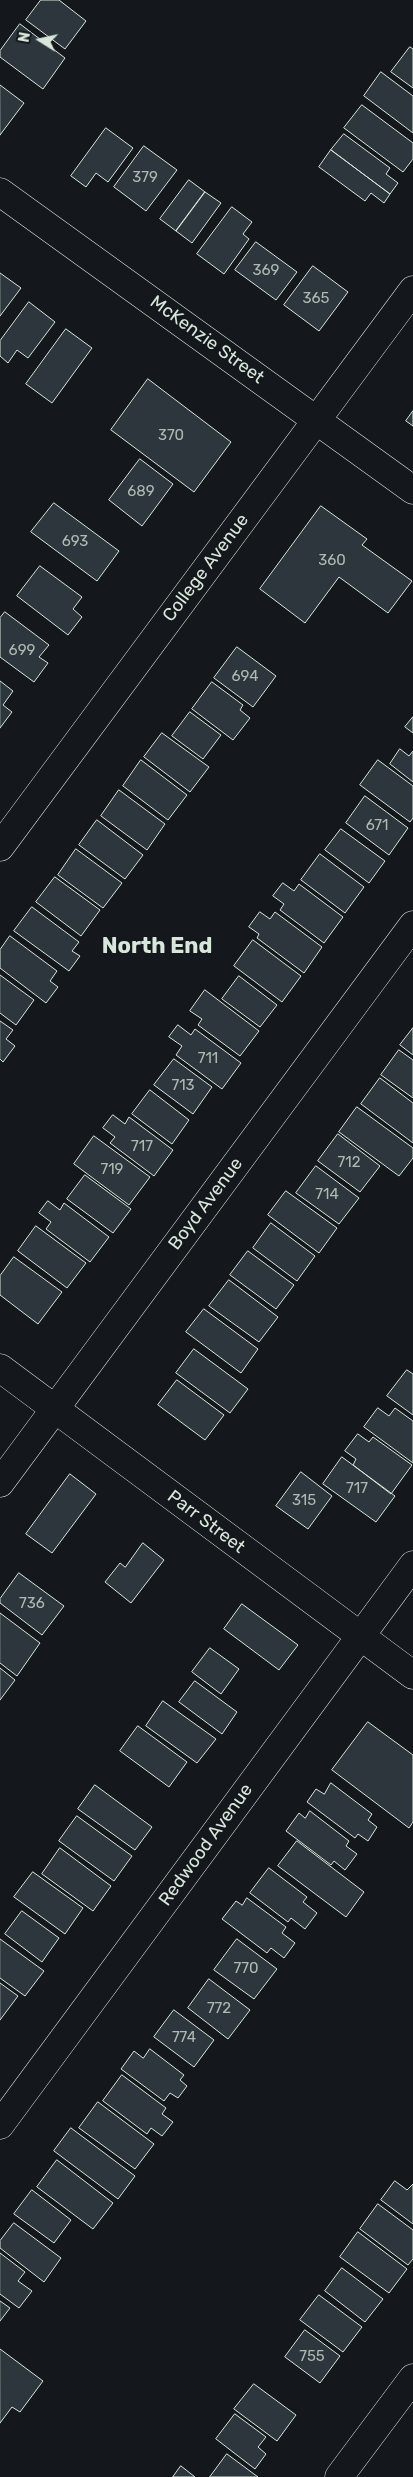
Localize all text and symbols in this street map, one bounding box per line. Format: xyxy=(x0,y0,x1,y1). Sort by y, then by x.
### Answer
north arrow xyxy=(15,15,65,65)
text: N xyxy=(15,31,34,44)
house number: 379 xyxy=(132,169,158,187)
house number: 369 xyxy=(253,262,279,280)
house number: 365 xyxy=(303,290,329,308)
street label: McKenzie Street xyxy=(146,291,268,389)
house number: 370 xyxy=(158,427,184,445)
house number: 689 xyxy=(127,483,155,501)
street label: College Avenue xyxy=(158,510,254,626)
house number: 693 xyxy=(62,533,88,551)
house number: 360 xyxy=(318,552,346,570)
house number: 699 xyxy=(9,642,35,660)
house number: 694 xyxy=(231,668,259,686)
house number: 671 xyxy=(366,817,388,835)
district label: North End xyxy=(102,934,212,960)
house number: 711 xyxy=(198,1050,218,1068)
house number: 713 xyxy=(171,1077,195,1095)
house number: 717 xyxy=(131,1138,153,1156)
street label: Boyd Avenue xyxy=(164,1154,248,1254)
house number: 712 xyxy=(338,1154,360,1172)
house number: 719 xyxy=(100,1161,124,1179)
house number: 714 xyxy=(315,1186,339,1204)
house number: 717 xyxy=(346,1480,368,1498)
street label: Parr Street xyxy=(163,1486,249,1558)
house number: 315 xyxy=(292,1492,316,1510)
house number: 736 xyxy=(19,1595,45,1613)
street label: Redwood Avenue xyxy=(155,1780,257,1910)
house number: 770 xyxy=(234,1960,258,1978)
house number: 772 xyxy=(207,2000,231,2018)
house number: 774 xyxy=(172,2029,196,2047)
house number: 755 xyxy=(299,2348,325,2366)

